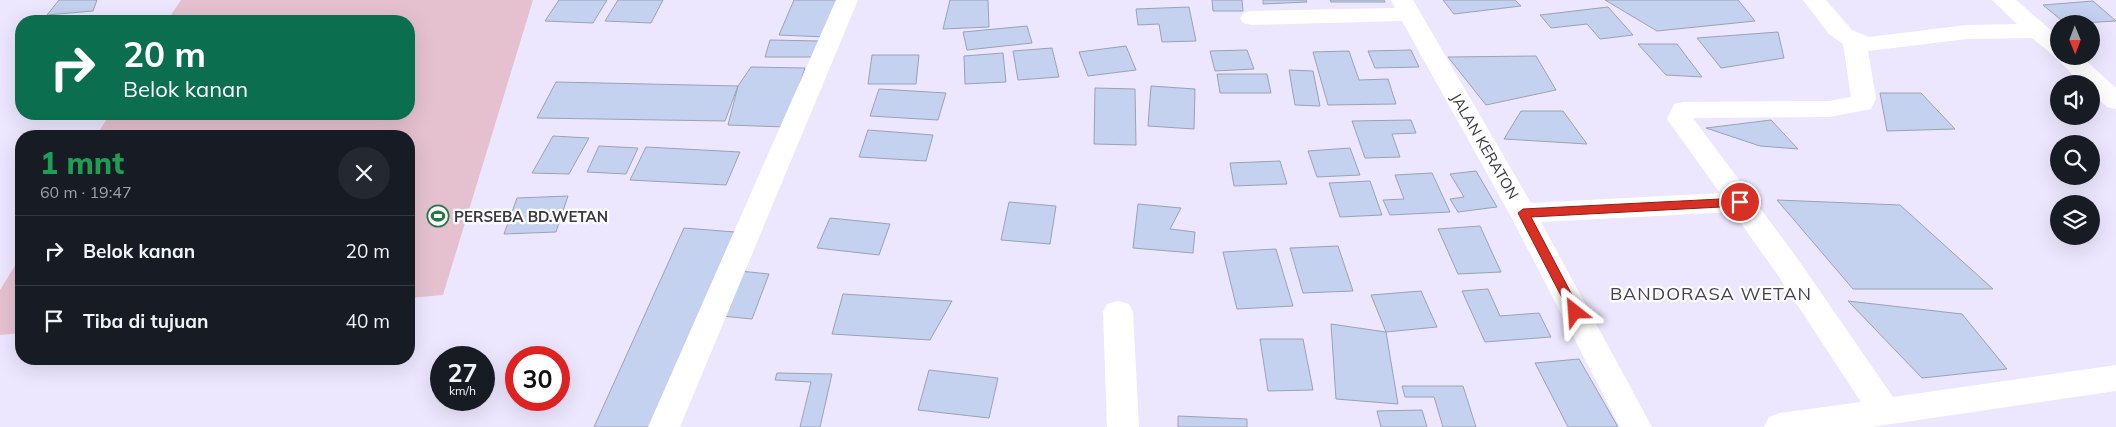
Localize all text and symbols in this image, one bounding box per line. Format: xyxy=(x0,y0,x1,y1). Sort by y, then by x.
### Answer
north arrow xyxy=(2050,15,2100,65)
map controls xyxy=(2050,15,2100,245)
text: 20 m xyxy=(123,32,206,76)
icon: right xyxy=(40,35,105,100)
text: Belok kanan xyxy=(123,75,248,103)
button: sound xyxy=(2050,75,2100,125)
street label: JALAN KERATON xyxy=(1447,89,1523,203)
button: search xyxy=(2050,135,2100,185)
text: 1 mnt xyxy=(40,144,124,182)
button: close xyxy=(338,147,390,199)
pin xyxy=(1719,181,1761,223)
text: 60 m · 19:47 xyxy=(40,182,132,202)
icon: arrive xyxy=(1726,188,1754,216)
button: layers xyxy=(2050,195,2100,245)
sports icon: PERSEBA BD.WETAN xyxy=(426,204,450,228)
place label: PERSEBA BD.WETAN xyxy=(454,207,608,226)
icon: right xyxy=(40,237,68,265)
text: Belok kanan xyxy=(83,239,195,263)
text: 20 m xyxy=(346,239,390,263)
district label: BANDORASA WETAN xyxy=(1610,282,1812,305)
position arrow xyxy=(1548,285,1600,337)
icon: arrive xyxy=(40,307,68,335)
text: Tiba di tujuan xyxy=(83,309,208,333)
text: 40 m xyxy=(346,309,390,333)
speed limit sign: 30 xyxy=(505,346,570,411)
text: 27 xyxy=(447,357,478,388)
text: km/h xyxy=(449,383,476,398)

